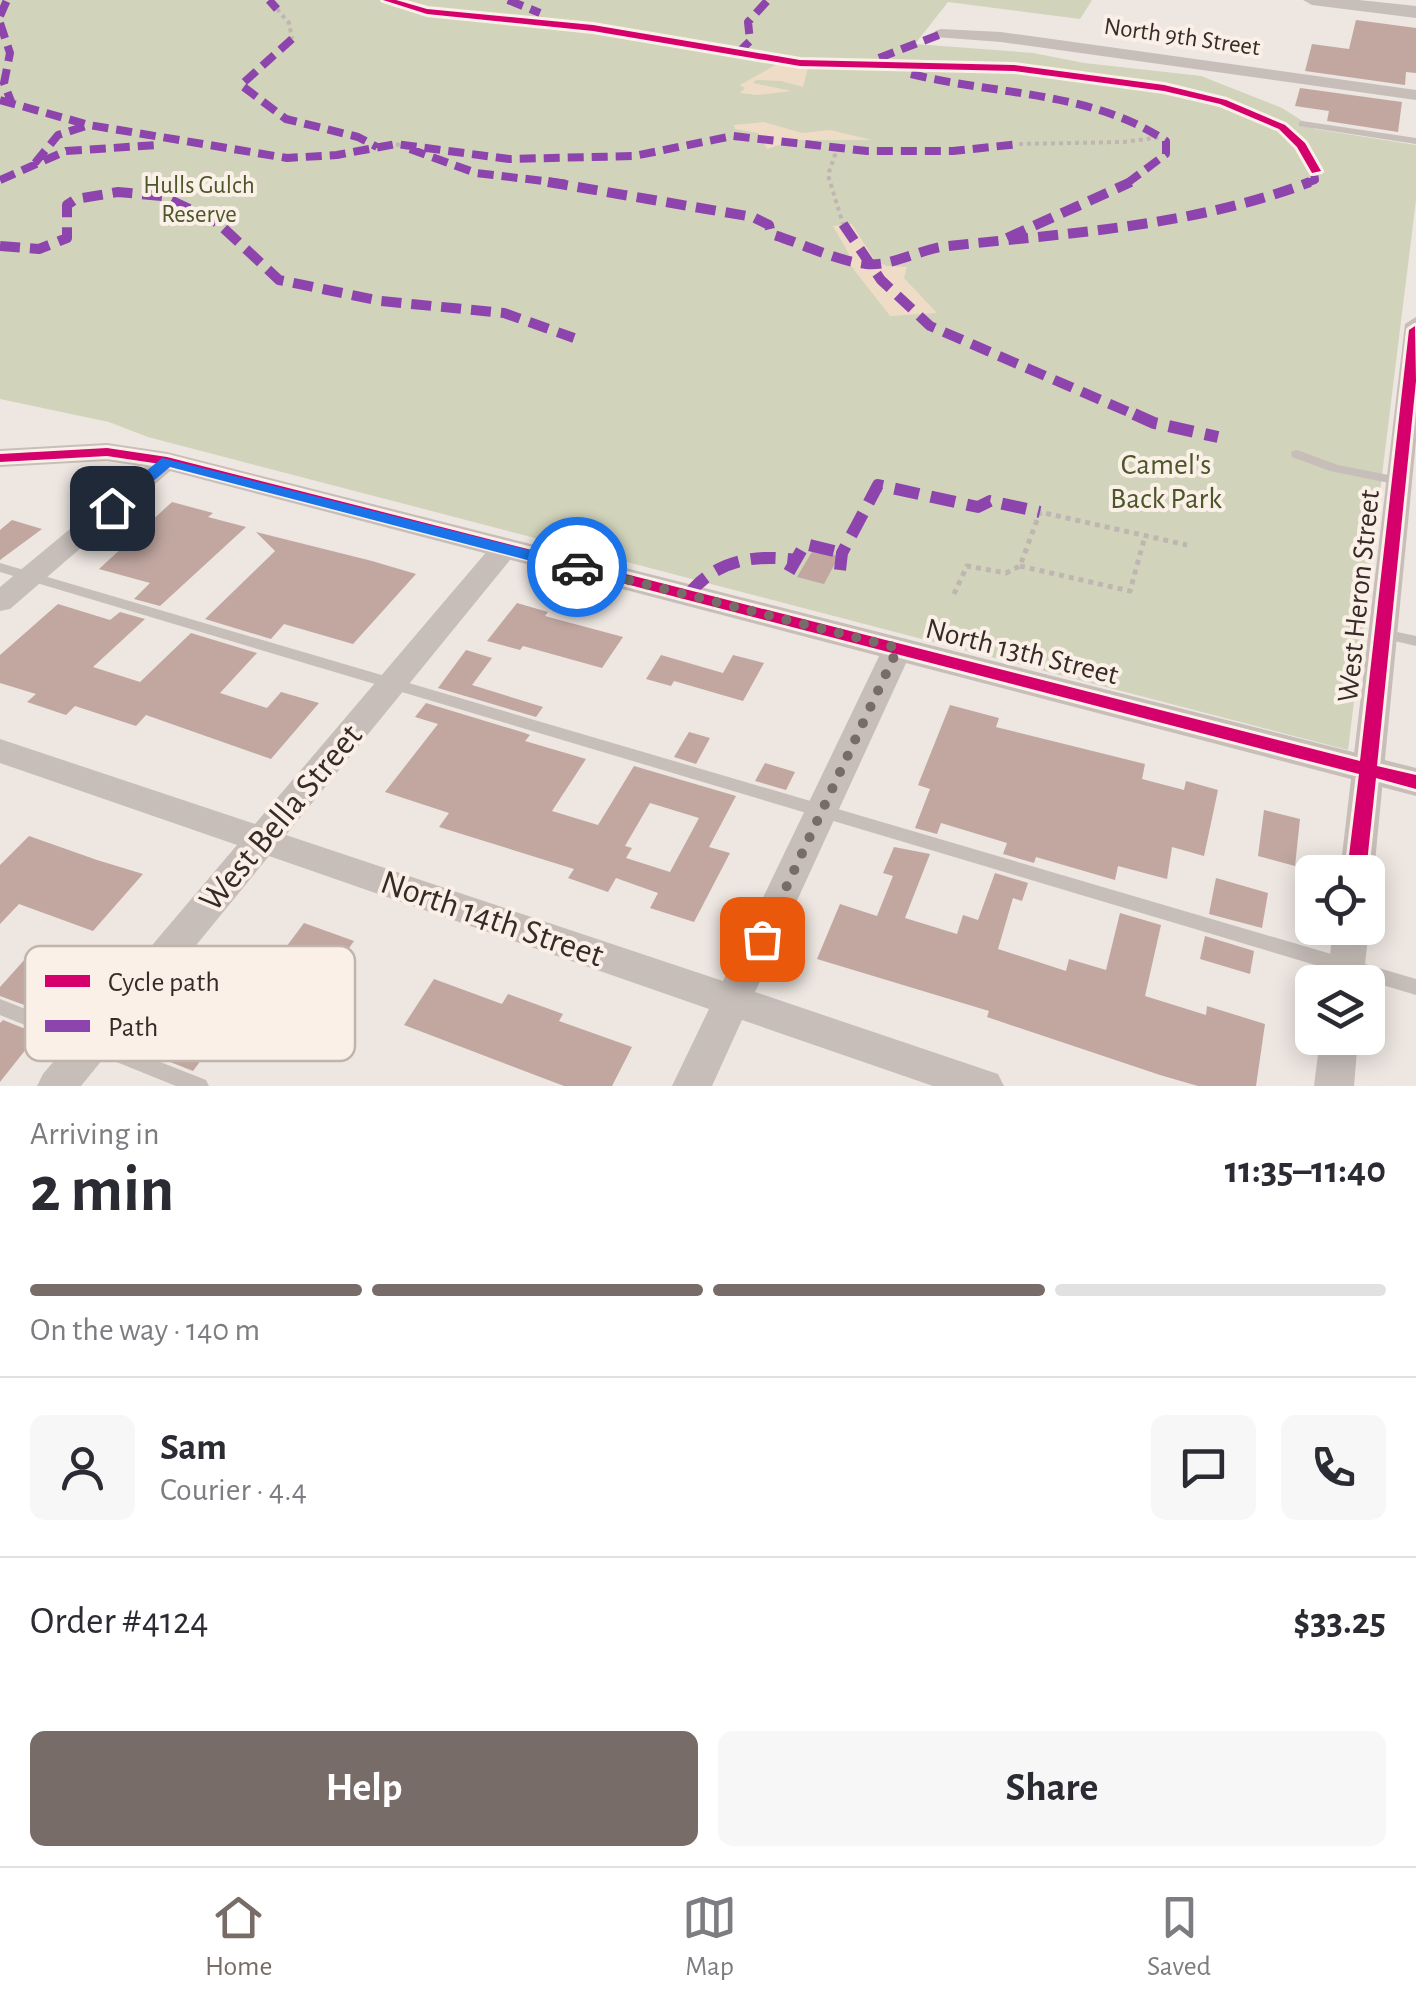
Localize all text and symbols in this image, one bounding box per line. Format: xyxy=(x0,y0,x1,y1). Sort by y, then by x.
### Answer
street label: North 9th Street xyxy=(1102,14,1262,60)
park label: Hulls Gulch Reserve xyxy=(143,173,255,227)
park label: Camel's Back Park xyxy=(1110,450,1222,514)
pin xyxy=(70,466,155,551)
icon: home xyxy=(85,481,140,536)
street label: West Heron Street xyxy=(1333,488,1385,704)
courier xyxy=(527,517,627,617)
icon: car xyxy=(550,540,605,595)
street label: North 13th Street xyxy=(923,614,1122,691)
street label: West Bella Street xyxy=(193,718,369,918)
map controls xyxy=(1295,855,1385,1055)
button: locate xyxy=(1295,855,1385,945)
street label: North 14th Street xyxy=(376,865,608,973)
pin xyxy=(720,897,805,982)
icon: bag xyxy=(735,912,790,967)
legend xyxy=(25,946,355,1061)
button: layers xyxy=(1295,965,1385,1055)
text: Cycle path xyxy=(108,969,220,997)
text: Path xyxy=(108,1014,158,1042)
text: Arriving in xyxy=(30,1118,159,1150)
text: 11:35–11:40 xyxy=(1225,1152,1386,1190)
text: 2 min xyxy=(30,1158,174,1223)
text: On the way · 140 m xyxy=(30,1314,260,1346)
button: person xyxy=(30,1415,135,1520)
button: chat xyxy=(1151,1415,1256,1520)
button: phone xyxy=(1281,1415,1386,1520)
text: Sam xyxy=(160,1429,227,1467)
text: Courier · 4.4 xyxy=(160,1474,307,1506)
text: Order #4124 xyxy=(30,1603,209,1641)
text: $33.25 xyxy=(1293,1603,1386,1641)
button: Help xyxy=(30,1731,698,1846)
button: Share xyxy=(718,1731,1386,1846)
tab: Home xyxy=(205,1890,272,1984)
tab: Map xyxy=(682,1890,737,1984)
tab: Saved xyxy=(1147,1890,1211,1984)

